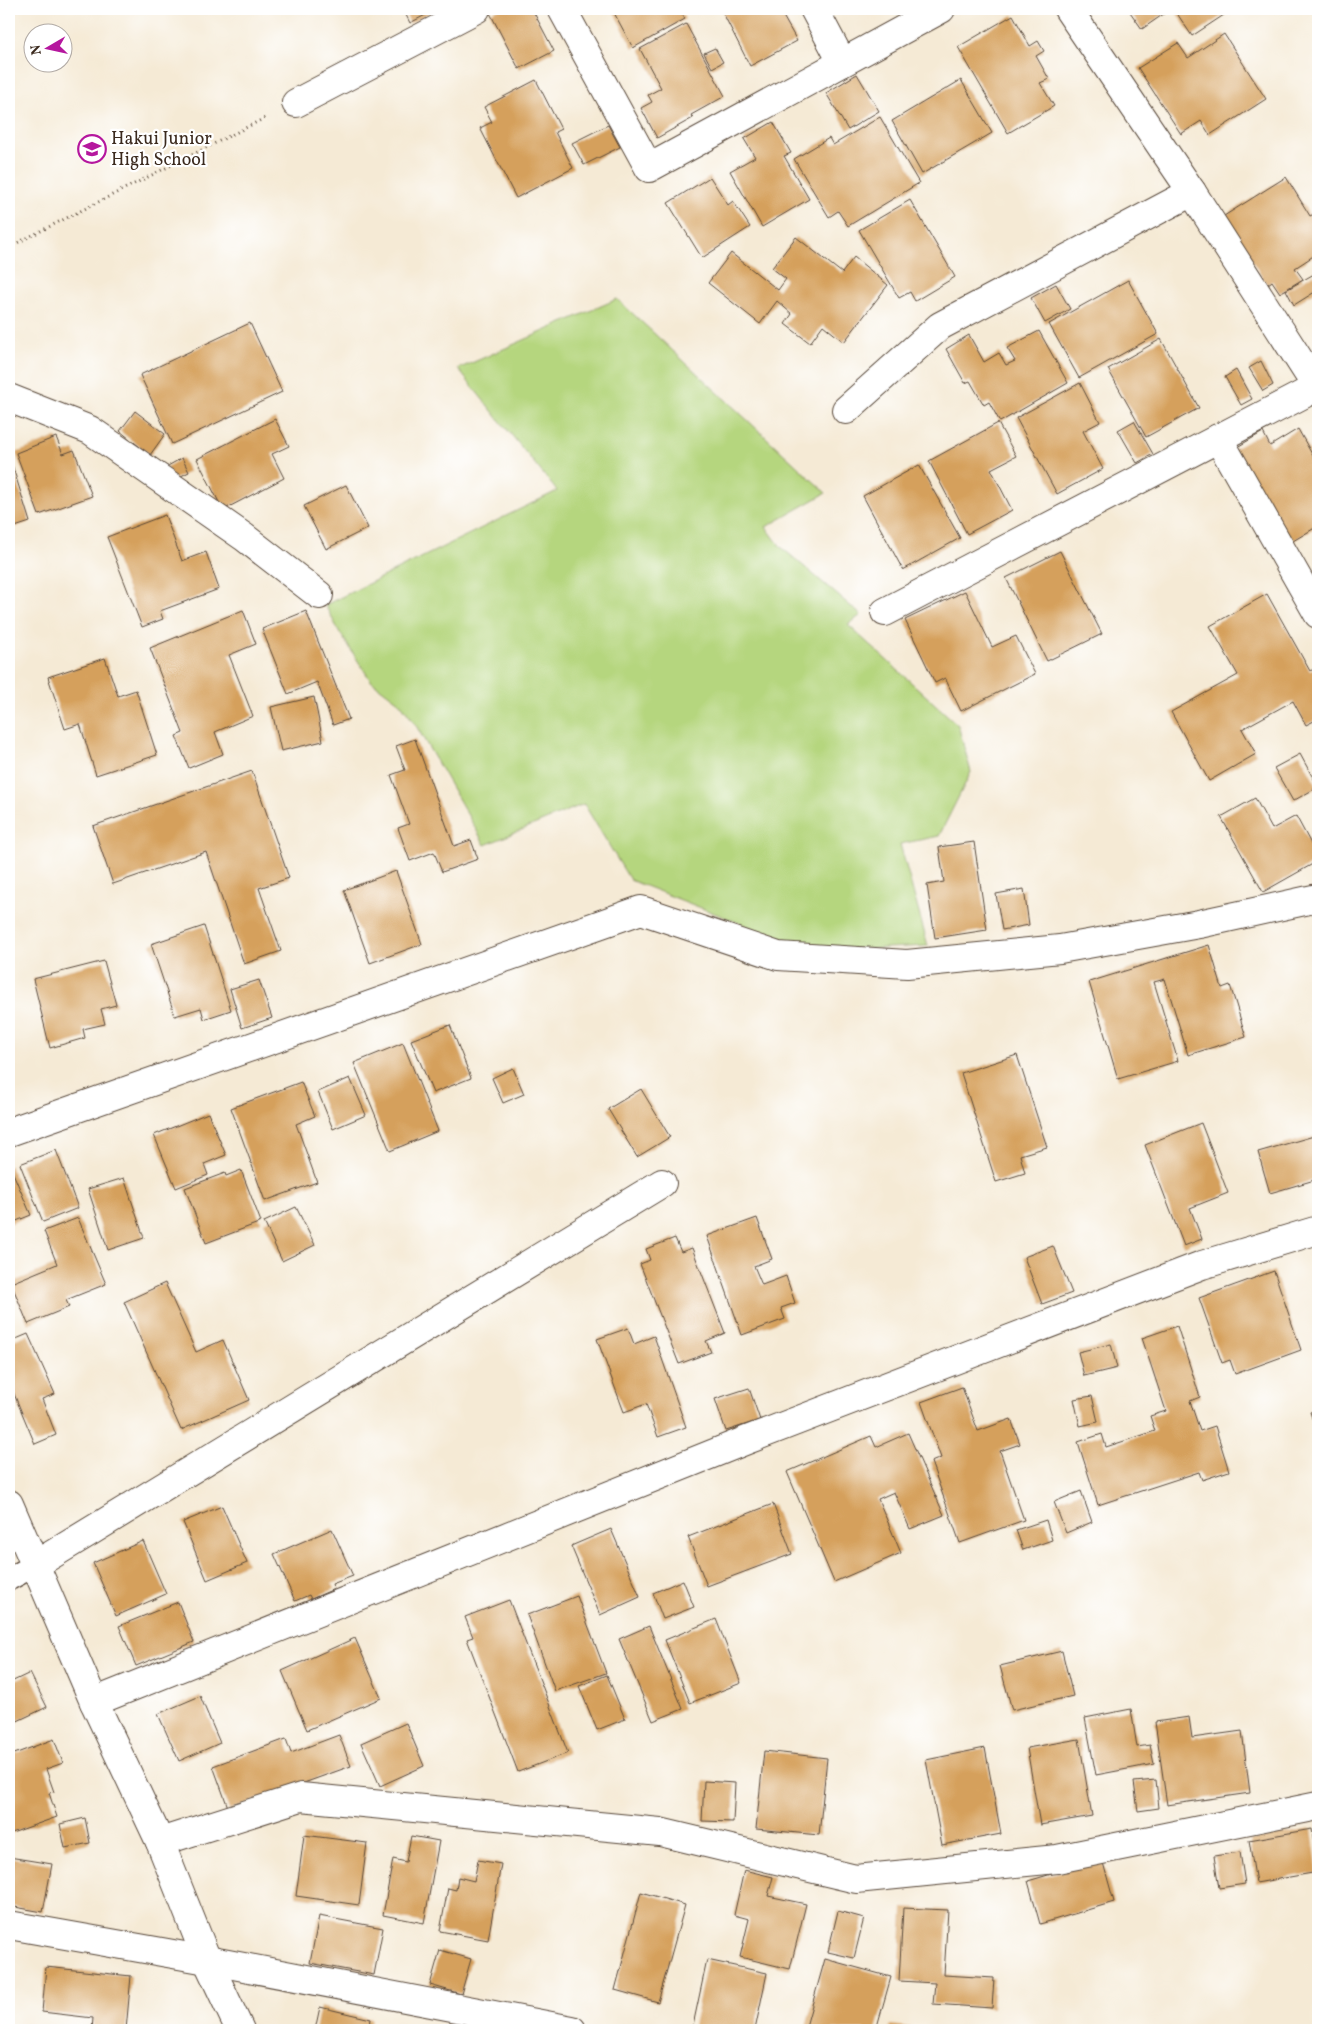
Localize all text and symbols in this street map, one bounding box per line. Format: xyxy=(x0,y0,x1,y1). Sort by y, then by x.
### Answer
north arrow xyxy=(22,22,72,72)
text: N xyxy=(26,43,47,56)
place label: Hakui Junior High School xyxy=(111,127,212,173)
school or university icon: Hakui Junior High School xyxy=(77,134,107,164)

